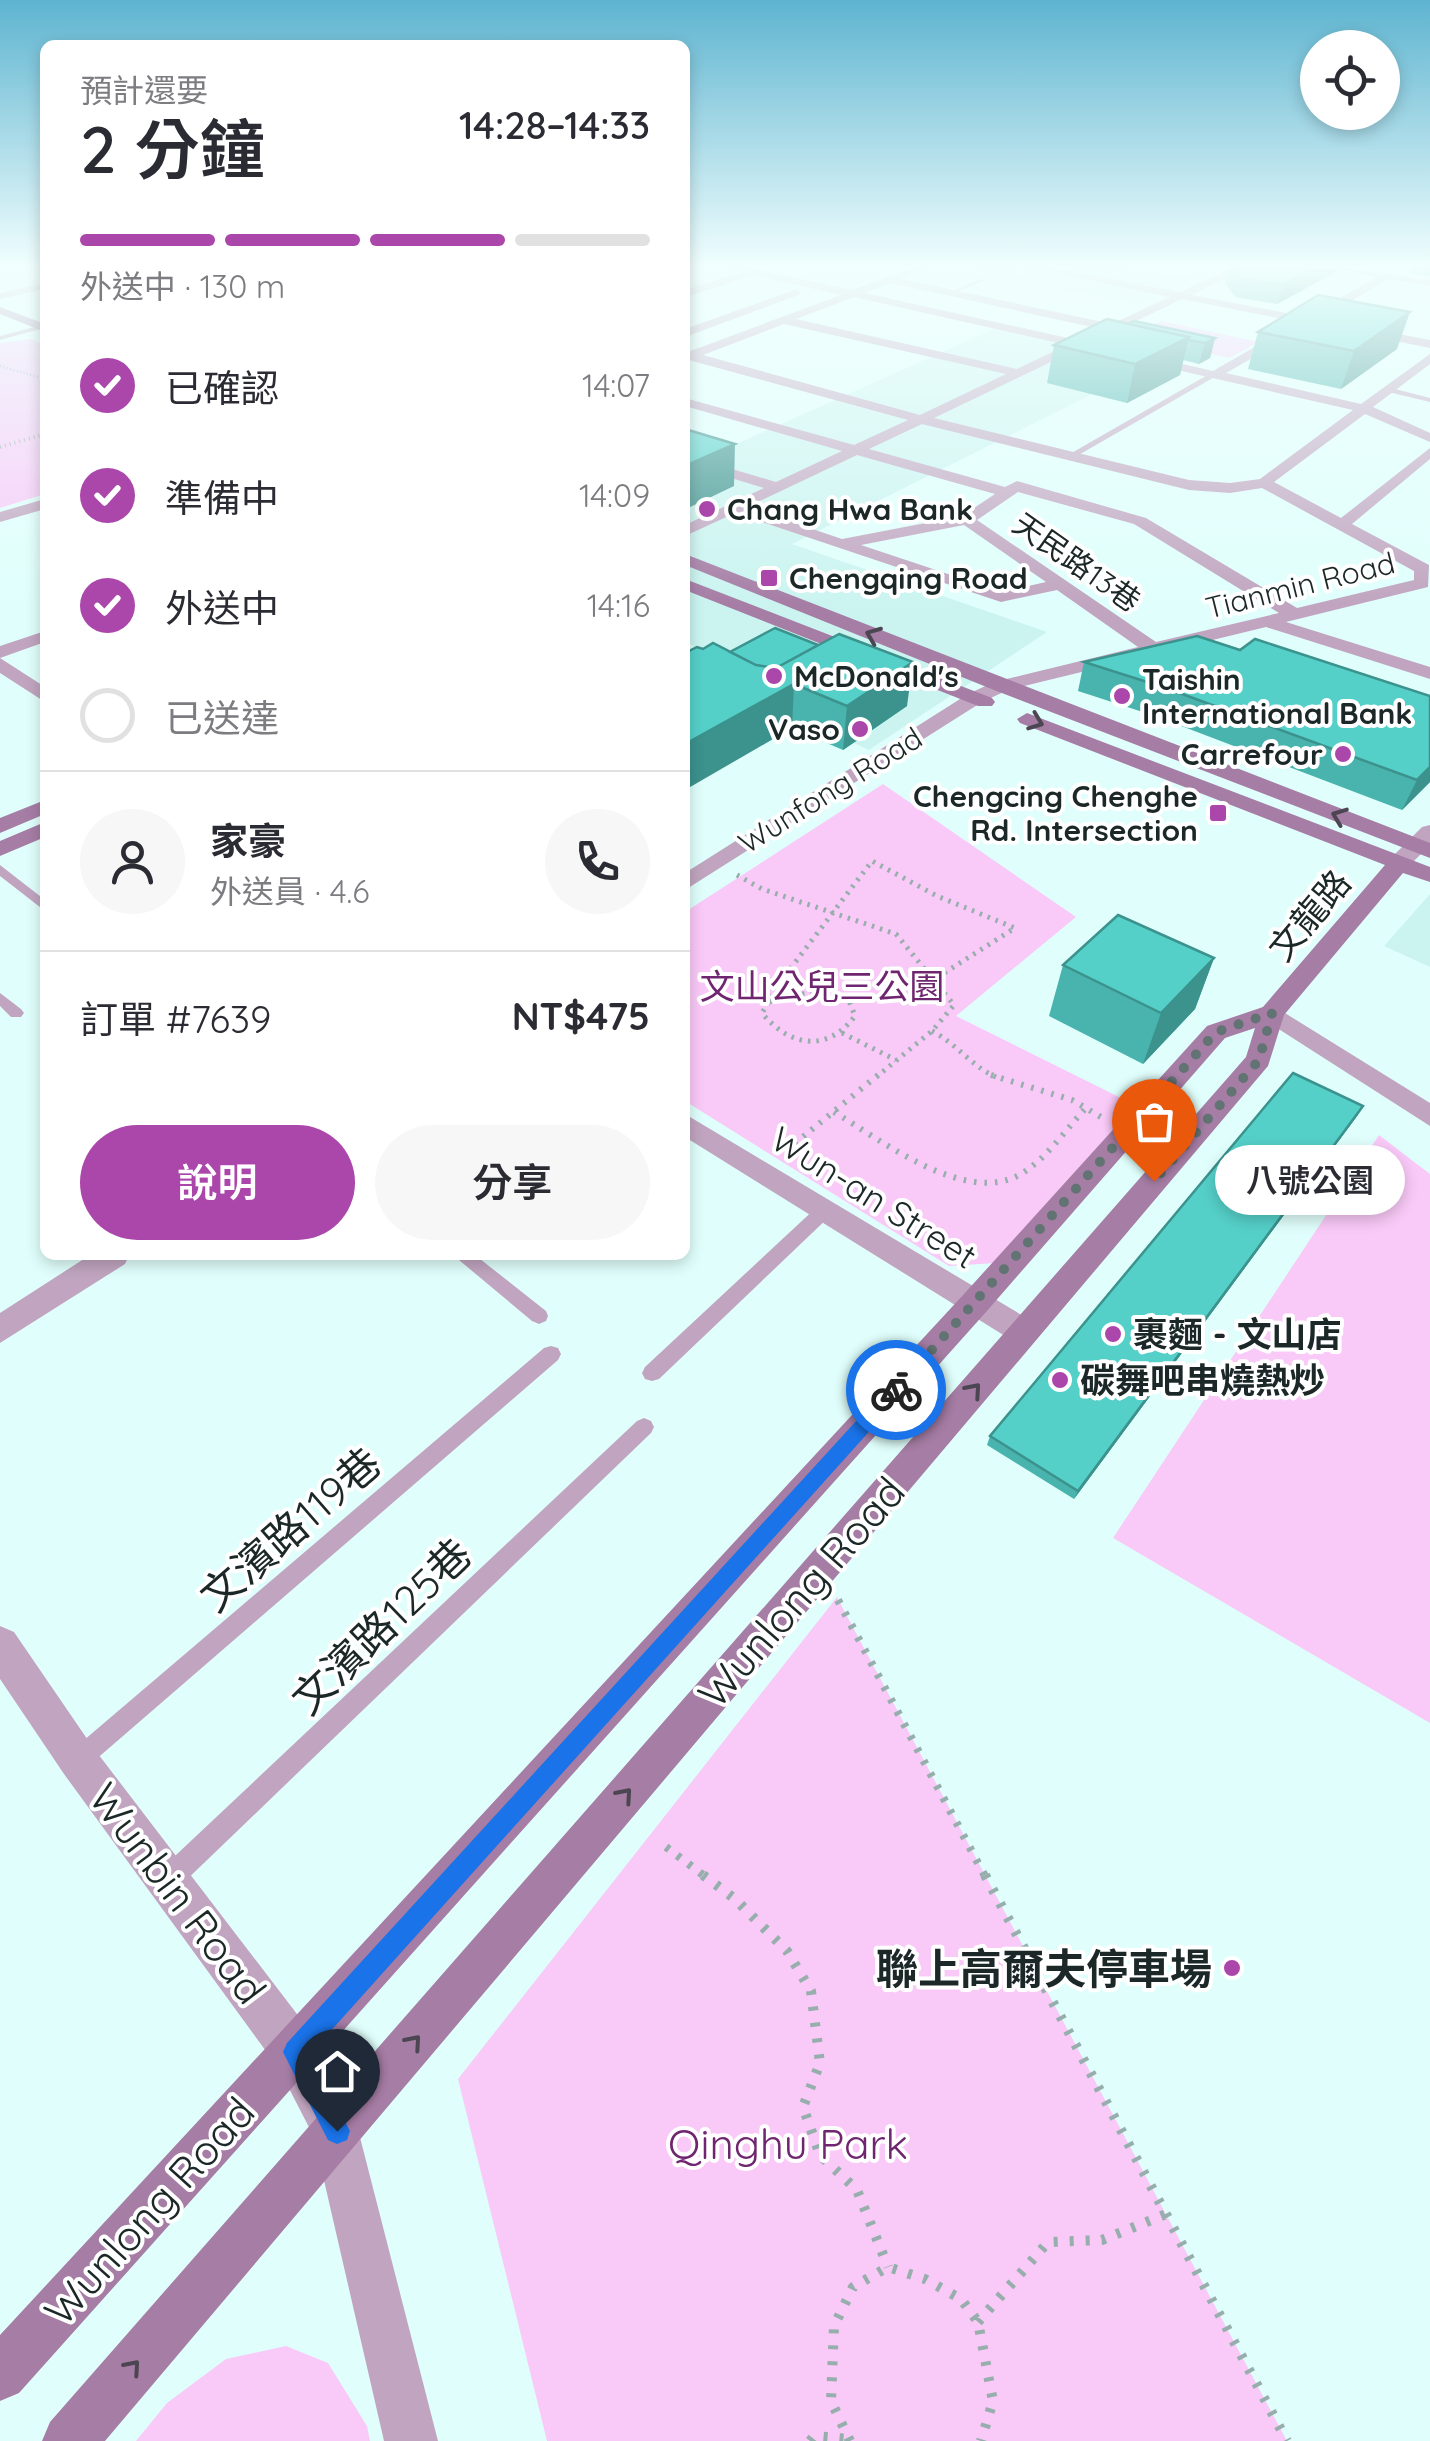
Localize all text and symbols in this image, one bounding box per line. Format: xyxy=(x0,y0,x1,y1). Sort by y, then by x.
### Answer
map controls xyxy=(1300,30,1400,130)
button: locate xyxy=(1300,30,1400,130)
text: 預計還要 xyxy=(80,70,208,110)
text: 14:28–14:33 xyxy=(459,101,650,149)
text: 2 分鐘 xyxy=(80,108,265,189)
text: 外送中 · 130 m xyxy=(80,266,285,306)
icon: check xyxy=(80,358,135,413)
text: 已確認 xyxy=(165,364,279,412)
text: 14:07 xyxy=(582,365,650,405)
icon: check xyxy=(80,468,135,523)
text: 準備中 xyxy=(165,474,279,522)
text: 14:09 xyxy=(579,475,650,515)
place label: Chang Hwa Bank xyxy=(727,490,973,528)
marker: Chang Hwa Bank xyxy=(696,498,718,520)
street label: 天民路13巷 xyxy=(1006,504,1148,620)
street label: Tianmin Road xyxy=(1201,543,1399,627)
place label: Chengqing Road xyxy=(789,559,1028,597)
marker: Chengqing Road xyxy=(758,567,780,589)
icon: check xyxy=(80,578,135,633)
text: 外送中 xyxy=(165,584,279,632)
text: 14:16 xyxy=(587,585,650,625)
one-way arrow xyxy=(865,626,883,646)
place label: McDonald's xyxy=(794,657,959,695)
place label: Taishin International Bank xyxy=(1142,660,1412,732)
marker: McDonald's xyxy=(763,665,785,687)
marker: Taishin International Bank xyxy=(1111,685,1133,707)
text: 已送達 xyxy=(165,694,279,742)
place label: Vaso xyxy=(768,710,840,748)
one-way arrow xyxy=(1027,710,1044,731)
street label: Wunfong Road xyxy=(731,718,929,862)
marker: Vaso xyxy=(849,718,871,740)
place label: Carrefour xyxy=(1181,735,1323,773)
marker: Carrefour xyxy=(1332,743,1354,765)
place label: Chengcing Chenghe Rd. Intersection xyxy=(913,777,1198,849)
marker: Chengcing Chenghe Rd. Intersection xyxy=(1207,802,1229,824)
one-way arrow xyxy=(1331,808,1349,828)
button: person xyxy=(80,809,185,914)
button: phone xyxy=(545,809,650,914)
text: 家豪 xyxy=(210,817,286,865)
street label: 文龍路 xyxy=(1258,861,1360,969)
text: 外送員 · 4.6 xyxy=(210,871,370,911)
park label: 文山公兒三公園 xyxy=(699,964,945,1008)
text: NT$475 xyxy=(512,992,650,1040)
text: 訂單 #7639 xyxy=(80,995,271,1043)
pin xyxy=(1112,1079,1197,1182)
icon: bag xyxy=(1127,1094,1182,1149)
street label: Wun-an Street xyxy=(763,1116,985,1278)
button: 說明 xyxy=(80,1125,355,1240)
button: 分享 xyxy=(375,1125,650,1240)
callout: 八號公園 xyxy=(1214,1146,1404,1216)
text: 八號公園 xyxy=(1246,1160,1374,1200)
place label: 裹麵 - 文山店 xyxy=(1133,1312,1341,1356)
marker: 裹麵 - 文山店 xyxy=(1102,1323,1124,1345)
courier xyxy=(846,1340,946,1440)
place label: 碳舞吧串燒熱炒 xyxy=(1080,1358,1325,1402)
icon: bike xyxy=(869,1363,924,1418)
marker: 碳舞吧串燒熱炒 xyxy=(1049,1369,1071,1391)
one-way arrow xyxy=(963,1383,981,1402)
street label: 文濱路119巷 xyxy=(189,1436,391,1622)
street label: Wunlong Road xyxy=(686,1466,916,1718)
street label: 文濱路125巷 xyxy=(280,1527,482,1725)
street label: Wunbin Road xyxy=(78,1772,278,2014)
one-way arrow xyxy=(614,1789,632,1807)
place label: 聯上高爾夫停車場 xyxy=(876,1942,1212,1995)
marker: 聯上高爾夫停車場 xyxy=(1221,1957,1243,1979)
pin xyxy=(295,2029,380,2132)
one-way arrow xyxy=(402,2035,420,2053)
icon: home xyxy=(310,2044,365,2099)
street label: Wunlong Road xyxy=(33,2086,265,2336)
park label: Qinghu Park xyxy=(668,2117,908,2170)
one-way arrow xyxy=(121,2360,139,2379)

